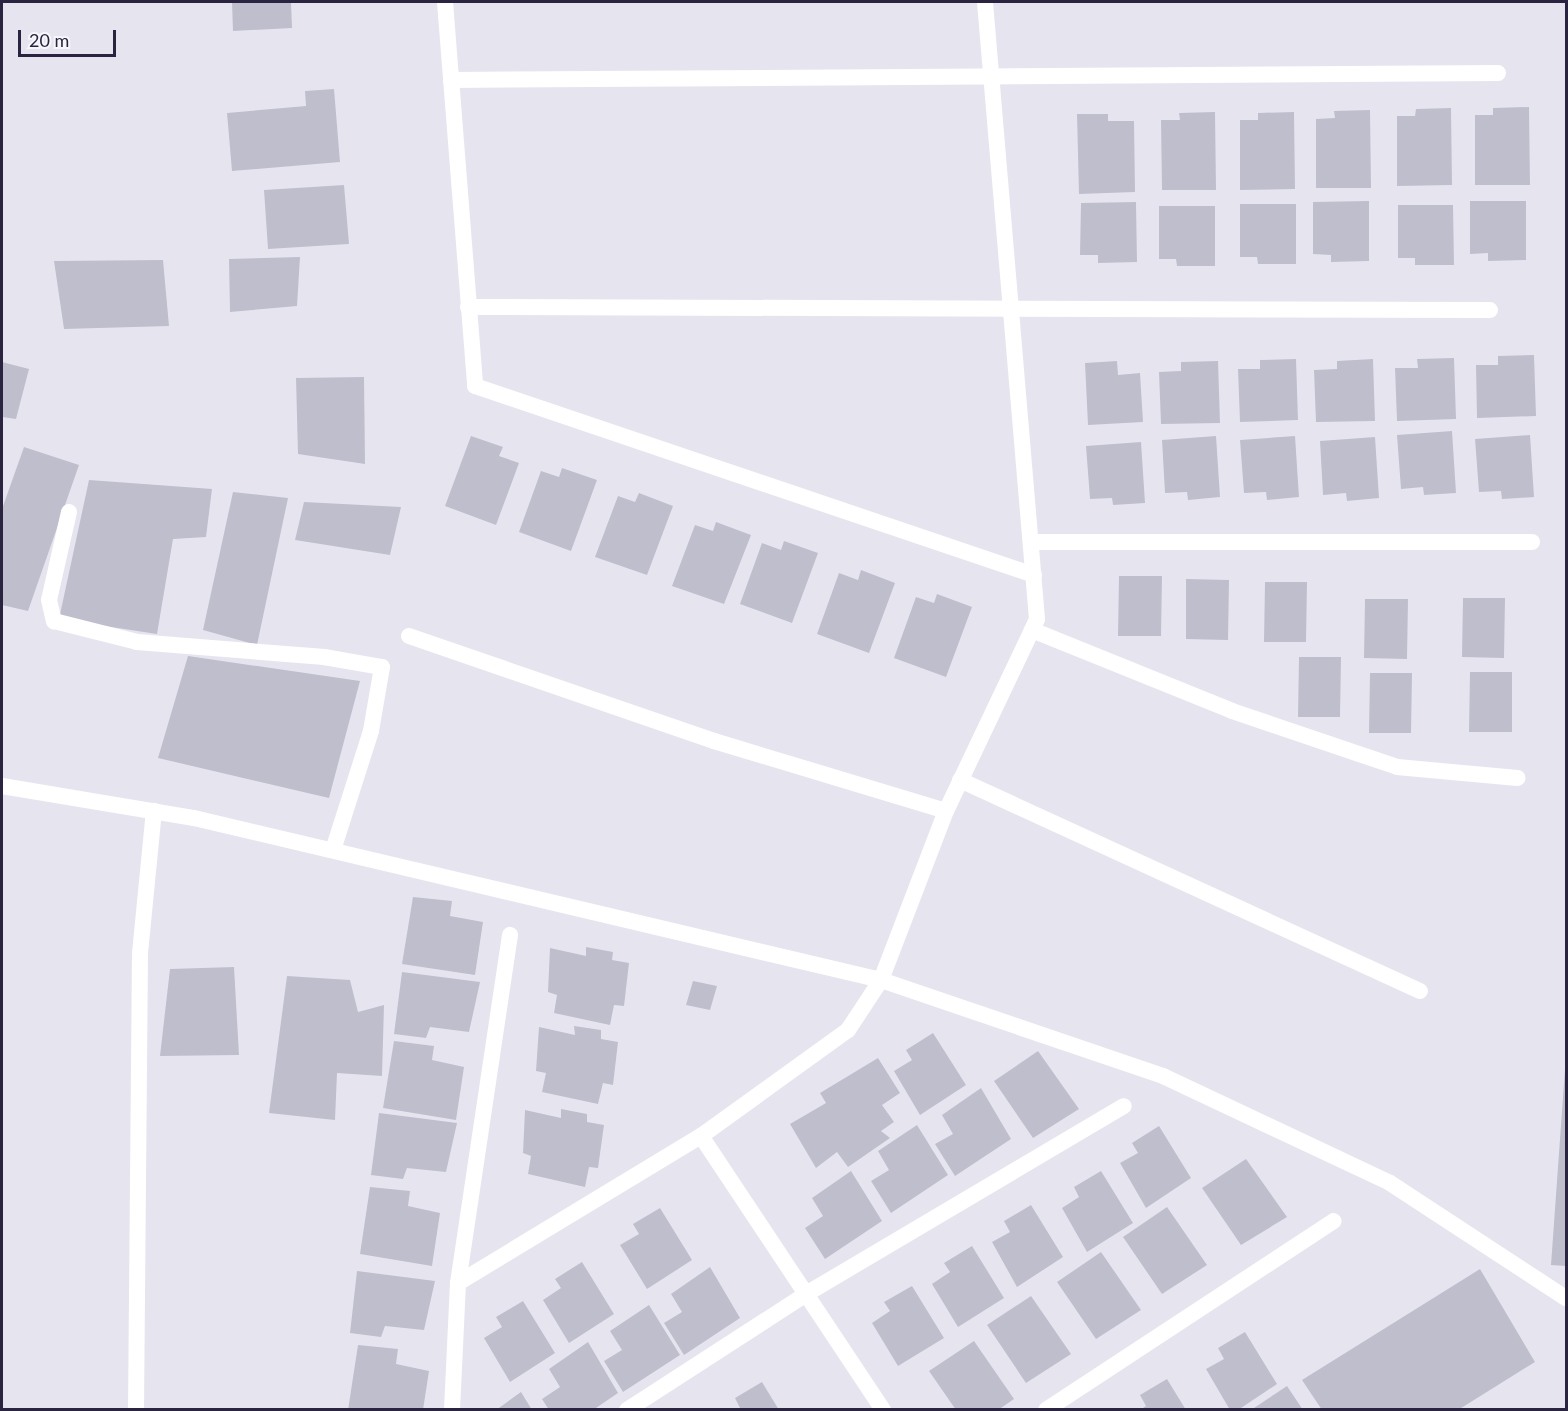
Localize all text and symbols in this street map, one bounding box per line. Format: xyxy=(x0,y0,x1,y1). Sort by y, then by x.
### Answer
scale bar xyxy=(21,18,118,56)
text: 20 m xyxy=(29,29,69,51)

